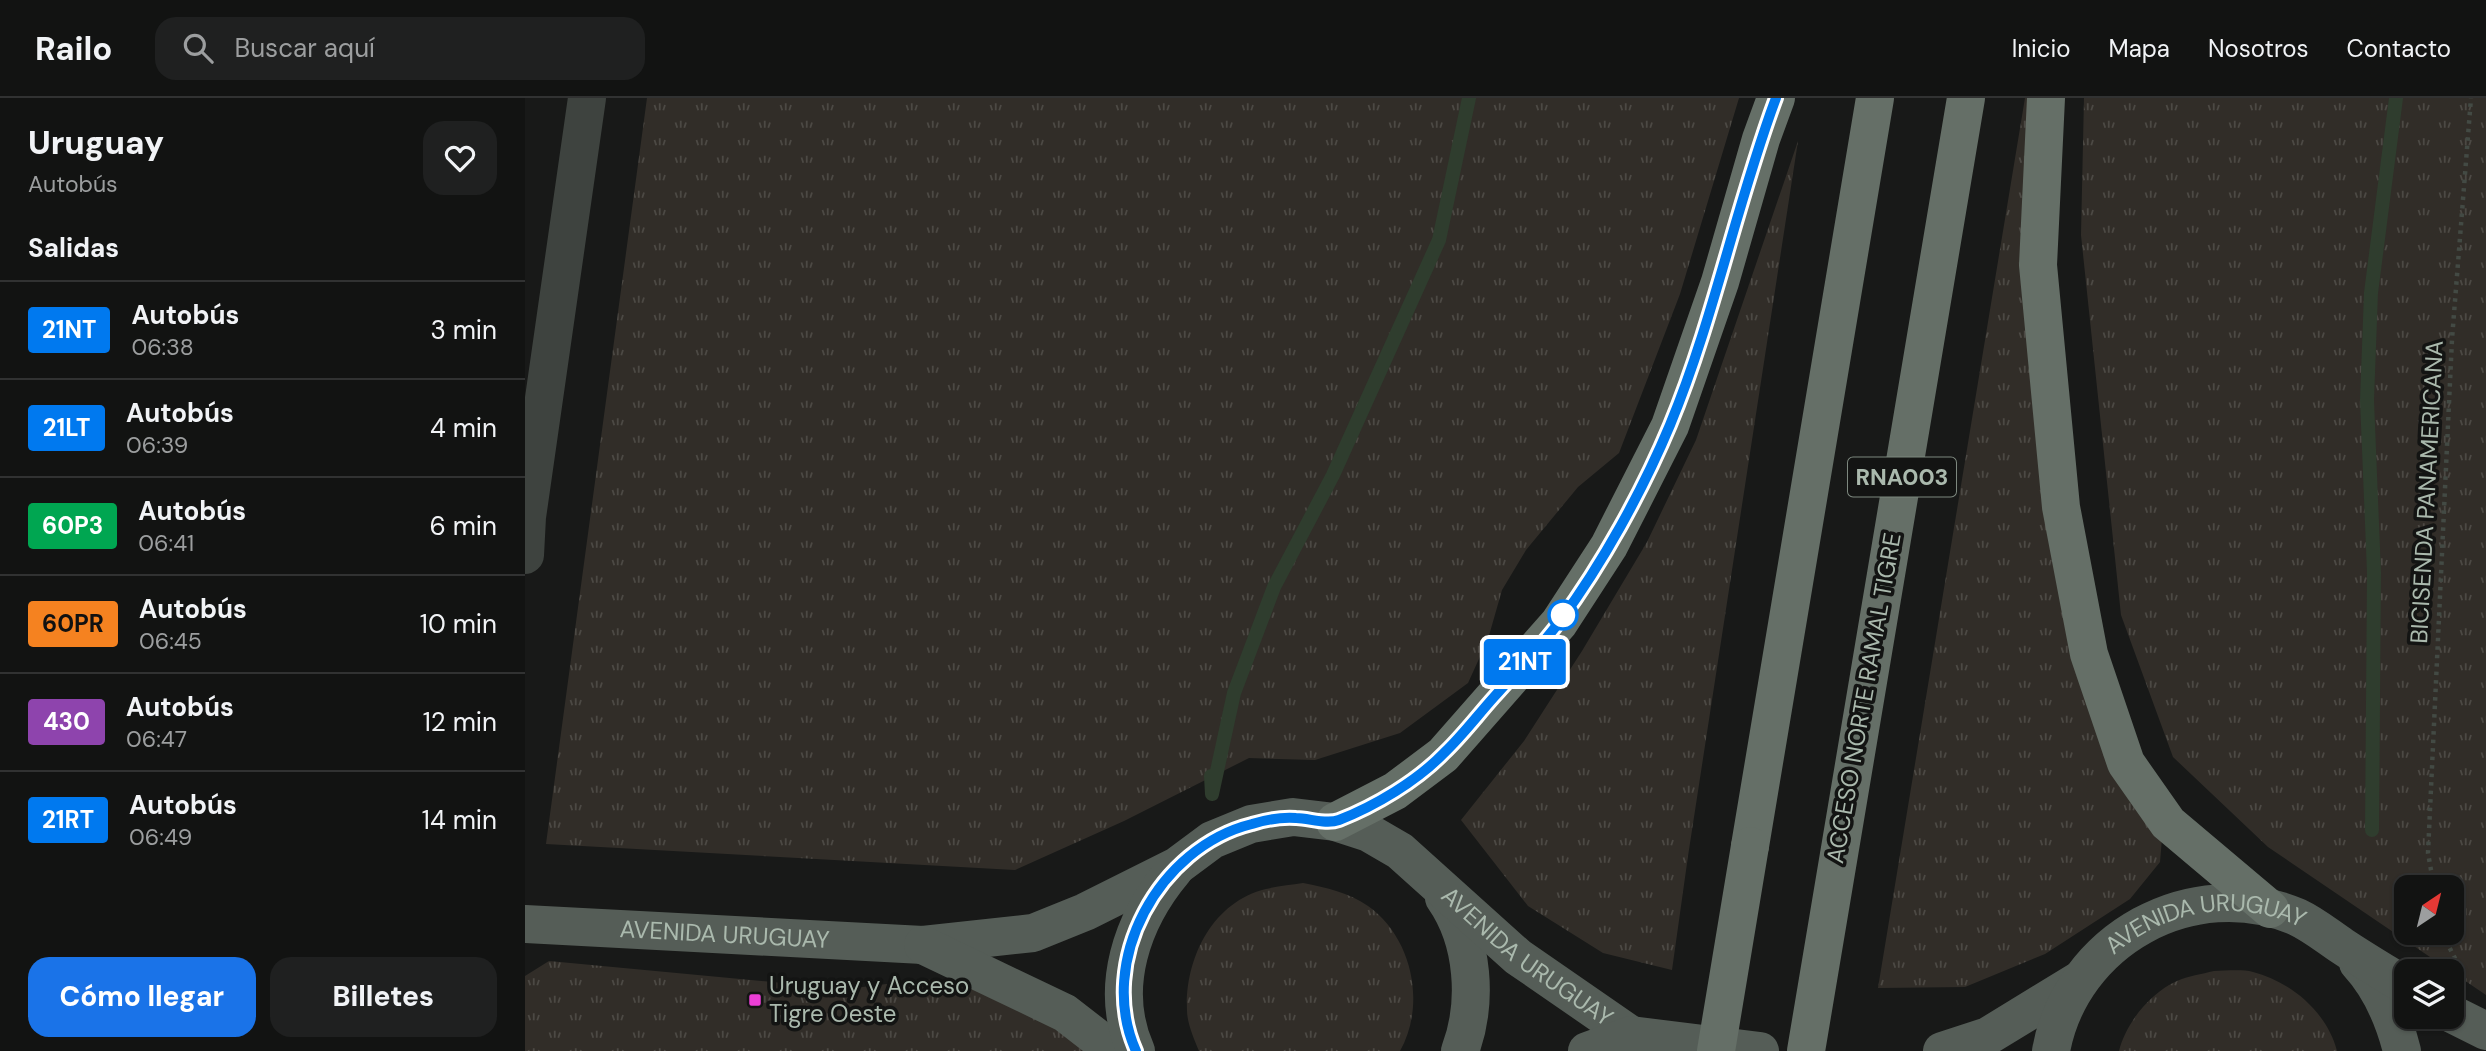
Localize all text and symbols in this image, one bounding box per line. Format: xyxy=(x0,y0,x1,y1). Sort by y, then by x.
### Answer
search box xyxy=(155,17,645,80)
text: Railo xyxy=(35,27,113,70)
icon: search xyxy=(179,29,217,67)
text: Buscar aquí xyxy=(235,31,375,65)
text: Inicio xyxy=(2012,33,2071,64)
text: Mapa xyxy=(2109,33,2170,64)
text: Nosotros xyxy=(2208,33,2309,64)
text: Contacto xyxy=(2347,33,2451,64)
text: Uruguay xyxy=(28,121,164,164)
button: heart xyxy=(423,121,497,195)
text: Autobús xyxy=(28,169,118,199)
text: Salidas xyxy=(28,231,119,265)
text: Autobús xyxy=(131,298,239,332)
text: 3 min xyxy=(430,313,497,347)
text: 21NT xyxy=(42,314,96,345)
text: 06:38 xyxy=(131,332,194,362)
street label: BICISENDA PANAMERICANA xyxy=(2403,339,2450,644)
text: Autobús xyxy=(126,396,234,430)
text: 4 min xyxy=(430,411,497,445)
text: 21LT xyxy=(43,412,90,443)
text: 06:39 xyxy=(126,430,188,460)
road number: RNA003 xyxy=(1848,458,1956,496)
text: Autobús xyxy=(138,494,246,528)
text: 6 min xyxy=(429,509,497,543)
text: 60P3 xyxy=(42,510,103,541)
text: 06:41 xyxy=(138,528,194,558)
street label: ACCESO NORTE RAMAL TIGRE xyxy=(1819,530,1908,866)
text: Autobús xyxy=(139,592,247,626)
unlabelled marker xyxy=(1548,600,1578,630)
text: 10 min xyxy=(420,607,497,641)
text: 60PR xyxy=(42,608,104,639)
text: 06:45 xyxy=(139,626,202,656)
line badge: 21NT xyxy=(1476,639,1574,685)
text: 21NT xyxy=(1498,646,1552,677)
text: Autobús xyxy=(126,690,234,724)
text: 12 min xyxy=(423,705,497,739)
text: 430 xyxy=(43,706,90,737)
text: 06:47 xyxy=(126,724,187,754)
text: Autobús xyxy=(129,788,237,822)
text: 14 min xyxy=(422,803,497,837)
text: 21RT xyxy=(42,804,94,835)
text: 06:49 xyxy=(129,822,192,852)
north arrow xyxy=(2394,875,2464,945)
map controls xyxy=(2394,875,2464,1029)
street label: AVENIDA URUGUAY xyxy=(1435,880,1619,1033)
street label: AVENIDA URUGUAY xyxy=(2098,887,2312,961)
street label: AVENIDA URUGUAY xyxy=(619,913,831,955)
button: Cómo llegar xyxy=(28,957,256,1037)
button: Billetes xyxy=(270,957,497,1037)
button: layers xyxy=(2394,959,2464,1029)
place label: Uruguay y Acceso Tigre Oeste xyxy=(769,970,969,1029)
marker: Uruguay y Acceso Tigre Oeste xyxy=(747,992,763,1008)

